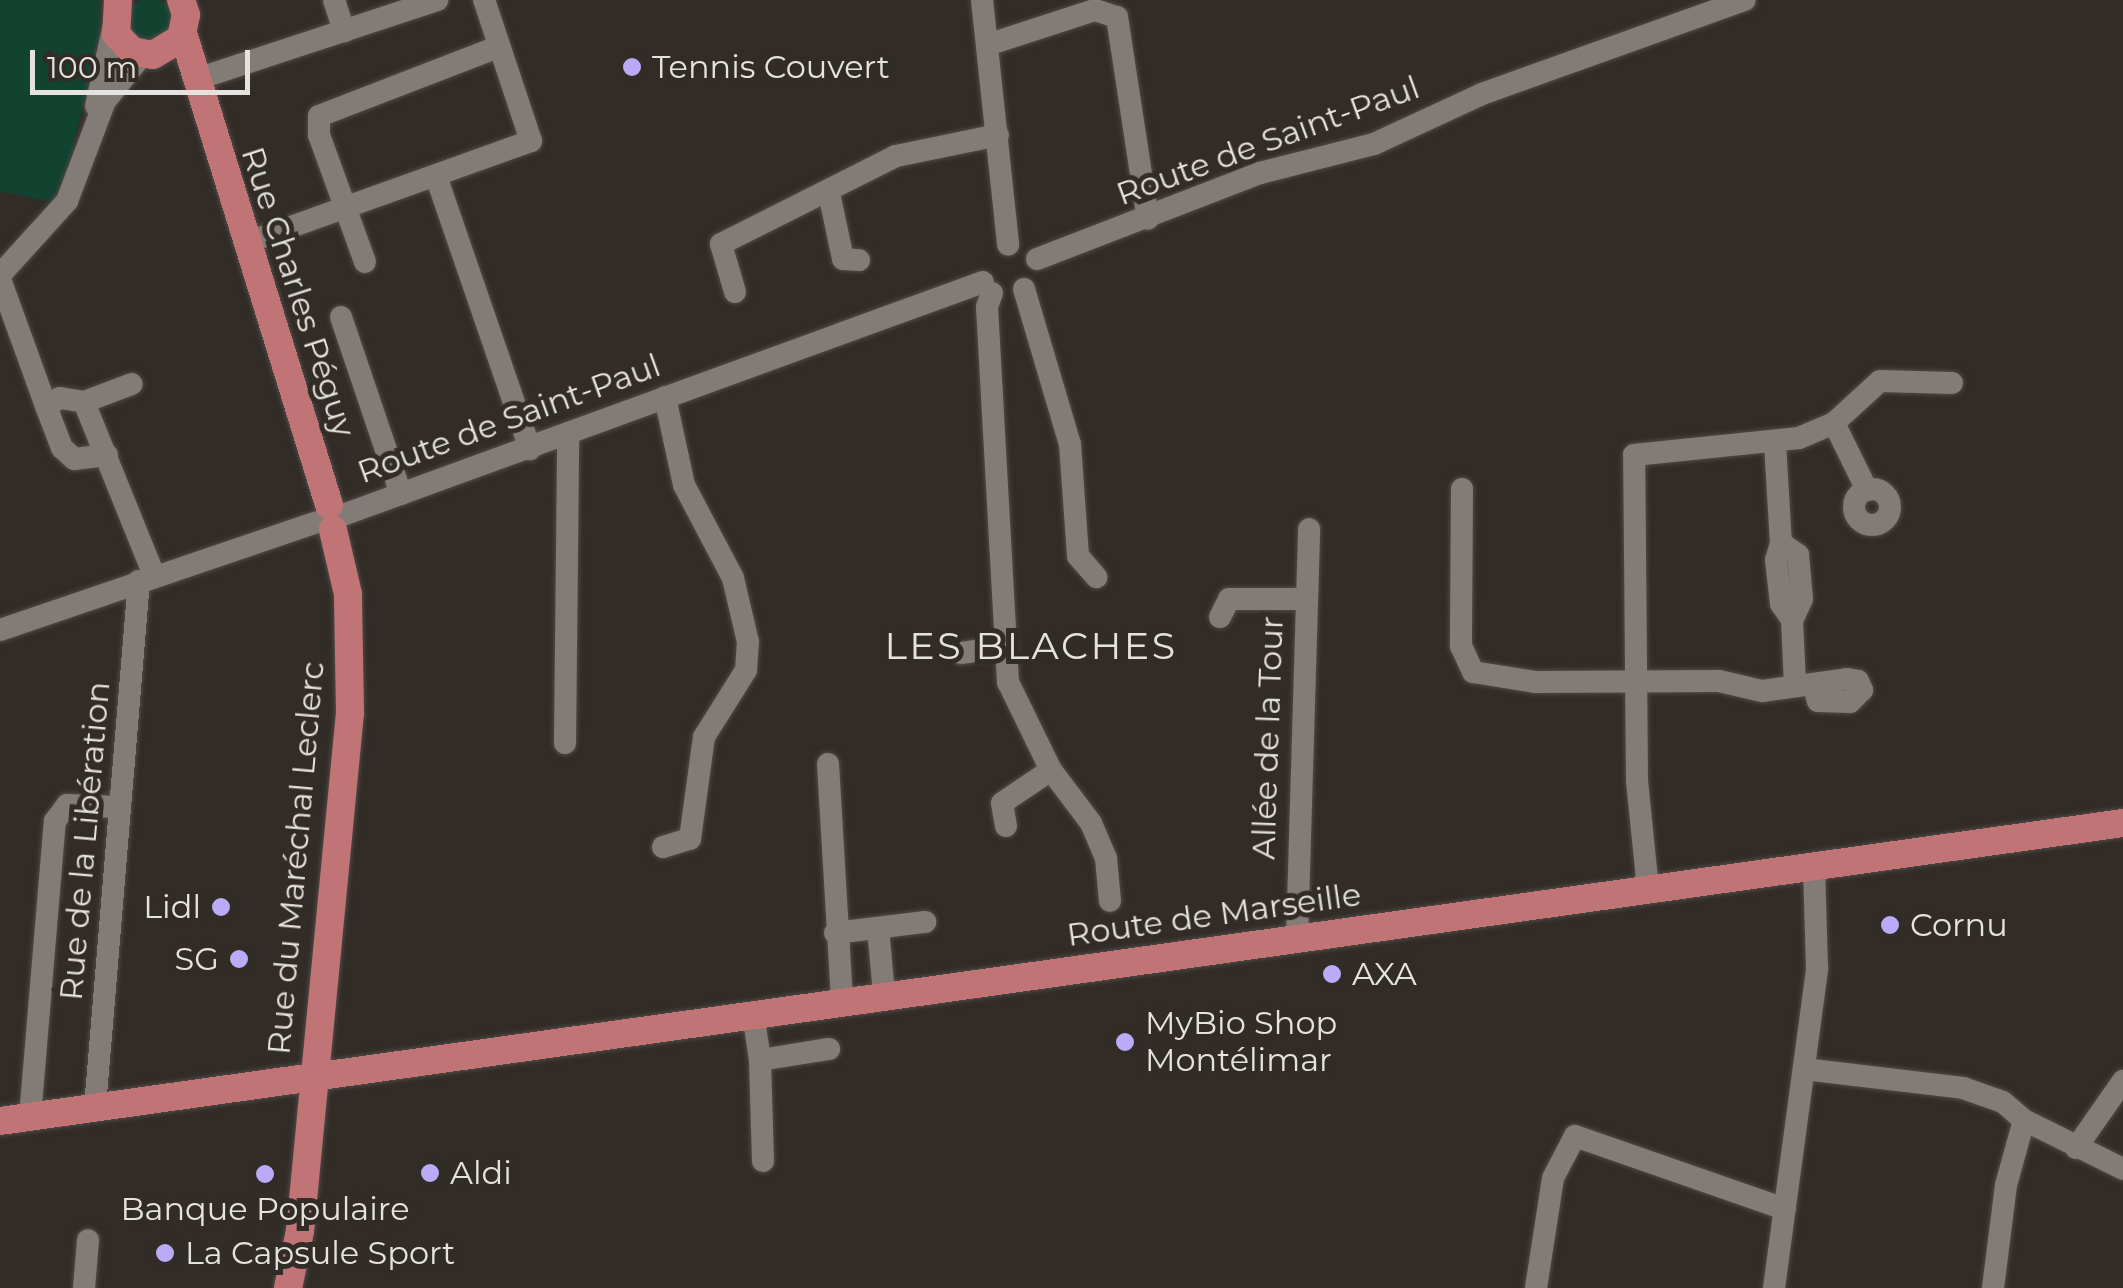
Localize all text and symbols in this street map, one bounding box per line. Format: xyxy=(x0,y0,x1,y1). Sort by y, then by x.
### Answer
scale bar xyxy=(35,30,255,92)
place label: Tennis Couvert xyxy=(652,48,890,86)
text: 100 m xyxy=(47,49,137,86)
marker: Tennis Couvert xyxy=(621,56,643,78)
street label: Route de Saint-Paul xyxy=(1111,68,1425,214)
street label: Rue Charles Péguy xyxy=(233,142,363,442)
street label: Route de Saint-Paul xyxy=(352,346,666,492)
street label: Allée de la Tour xyxy=(1245,616,1291,860)
district label: LES BLACHES xyxy=(884,623,1178,669)
street label: Rue du Maréchal Leclerc xyxy=(260,660,332,1056)
street label: Rue de la Libération xyxy=(52,680,118,1002)
street label: Route de Marseille xyxy=(1065,875,1363,955)
place label: Lidl xyxy=(143,888,201,926)
marker: Lidl xyxy=(210,896,232,918)
place label: Cornu xyxy=(1910,906,2008,944)
marker: Cornu xyxy=(1879,914,1901,936)
place label: SG xyxy=(175,940,219,978)
marker: SG xyxy=(228,948,250,970)
place label: AXA xyxy=(1352,955,1417,993)
marker: AXA xyxy=(1321,963,1343,985)
place label: MyBio Shop Montélimar xyxy=(1145,1005,1337,1080)
marker: MyBio Shop Montélimar xyxy=(1114,1031,1136,1053)
place label: Aldi xyxy=(450,1154,512,1192)
marker: Aldi xyxy=(419,1162,441,1184)
marker: Banque Populaire xyxy=(254,1163,276,1185)
place label: Banque Populaire xyxy=(120,1190,410,1228)
place label: La Capsule Sport xyxy=(185,1234,455,1272)
marker: La Capsule Sport xyxy=(154,1242,176,1264)

